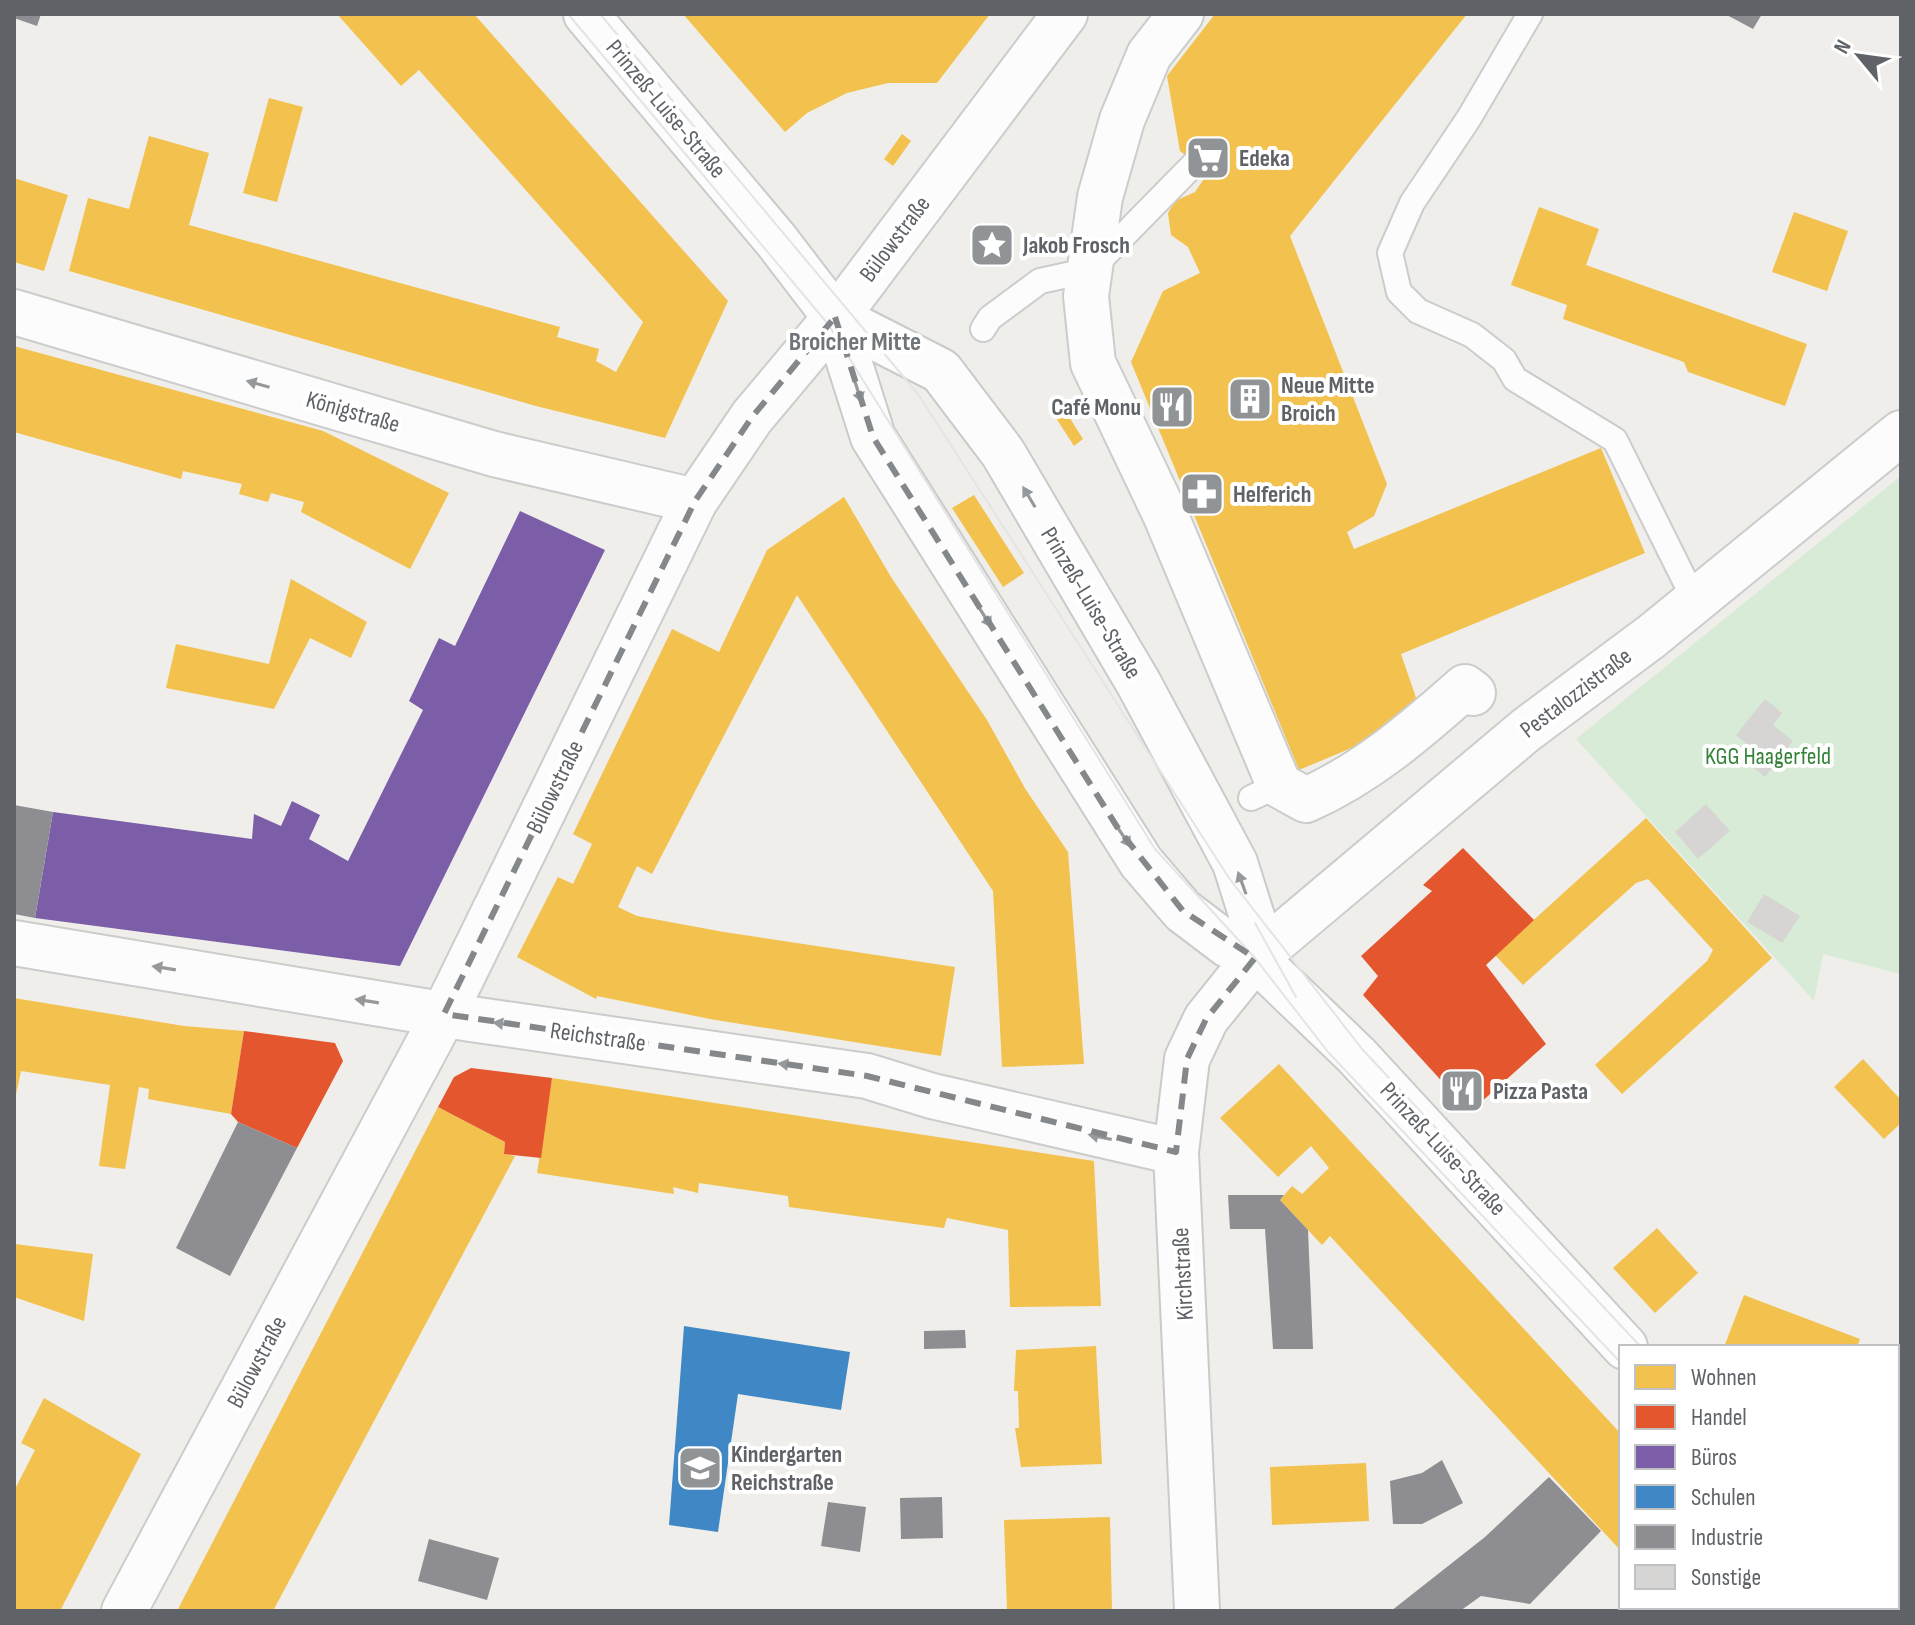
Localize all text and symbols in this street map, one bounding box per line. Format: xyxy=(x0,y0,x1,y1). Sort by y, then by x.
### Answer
north arrow xyxy=(1819,16,1899,96)
street label: Prinzeß-Luise-Straße xyxy=(600,34,732,184)
text: N xyxy=(1828,35,1857,59)
supermarket icon: Edeka xyxy=(1184,134,1232,182)
place label: Edeka xyxy=(1239,144,1290,173)
street label: Bülowstraße xyxy=(853,190,937,288)
place icon: Jakob Frosch xyxy=(968,221,1016,269)
place label: Jakob Frosch xyxy=(1022,231,1130,260)
district label: Broicher Mitte xyxy=(789,327,921,358)
place label: Neue Mitte Broich xyxy=(1281,371,1375,428)
building icon: Neue Mitte Broich xyxy=(1226,375,1274,423)
one-way arrow xyxy=(246,377,270,390)
one-way arrow xyxy=(853,380,865,404)
restaurant icon: Café Monu xyxy=(1148,383,1196,431)
street label: Königstraße xyxy=(303,385,403,439)
place label: Café Monu xyxy=(1051,393,1141,422)
pharmacy icon: Helferich xyxy=(1178,470,1226,518)
place label: Helferich xyxy=(1233,480,1311,509)
one-way arrow xyxy=(1022,486,1036,508)
street label: Prinzeß-Luise-Straße xyxy=(1034,522,1148,684)
one-way arrow xyxy=(978,606,992,628)
street label: Pestalozzistraße xyxy=(1514,642,1638,744)
street label: Bülowstraße xyxy=(520,736,590,838)
park label: KGG Haagerfeld xyxy=(1705,742,1831,771)
one-way arrow xyxy=(1116,826,1131,847)
one-way arrow xyxy=(1235,870,1247,894)
one-way arrow xyxy=(152,961,177,974)
one-way arrow xyxy=(354,995,379,1007)
street label: Reichstraße xyxy=(548,1016,648,1058)
one-way arrow xyxy=(492,1017,517,1030)
one-way arrow xyxy=(777,1058,802,1071)
restaurant icon: Pizza Pasta xyxy=(1438,1067,1486,1115)
street label: Prinzeß-Luise-Straße xyxy=(1374,1076,1512,1222)
place label: Pizza Pasta xyxy=(1493,1077,1588,1106)
one-way arrow xyxy=(1087,1130,1112,1143)
street label: Kirchstraße xyxy=(1166,1227,1200,1321)
street label: Bülowstraße xyxy=(221,1311,293,1413)
legend xyxy=(1619,1345,1899,1609)
text: Wohnen xyxy=(1691,1363,1757,1392)
text: Handel xyxy=(1691,1403,1747,1432)
place label: Kindergarten Reichstraße xyxy=(731,1440,842,1497)
text: Büros xyxy=(1691,1443,1737,1472)
school or university icon: Kindergarten Reichstraße xyxy=(676,1444,724,1492)
text: Schulen xyxy=(1691,1483,1756,1512)
text: Industrie xyxy=(1691,1523,1763,1552)
text: Sonstige xyxy=(1691,1563,1761,1592)

